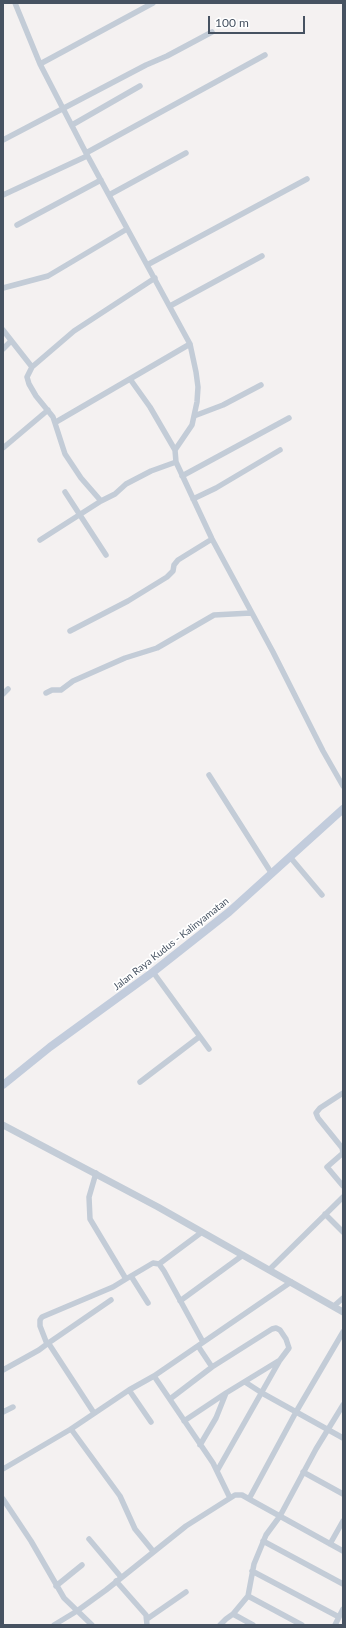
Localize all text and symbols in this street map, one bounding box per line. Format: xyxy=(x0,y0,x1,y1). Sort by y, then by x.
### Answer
scale bar xyxy=(210,8,307,34)
text: 100 m xyxy=(215,15,249,30)
street label: Jalan Raya Kudus - Kalinyamatan xyxy=(111,895,231,993)

